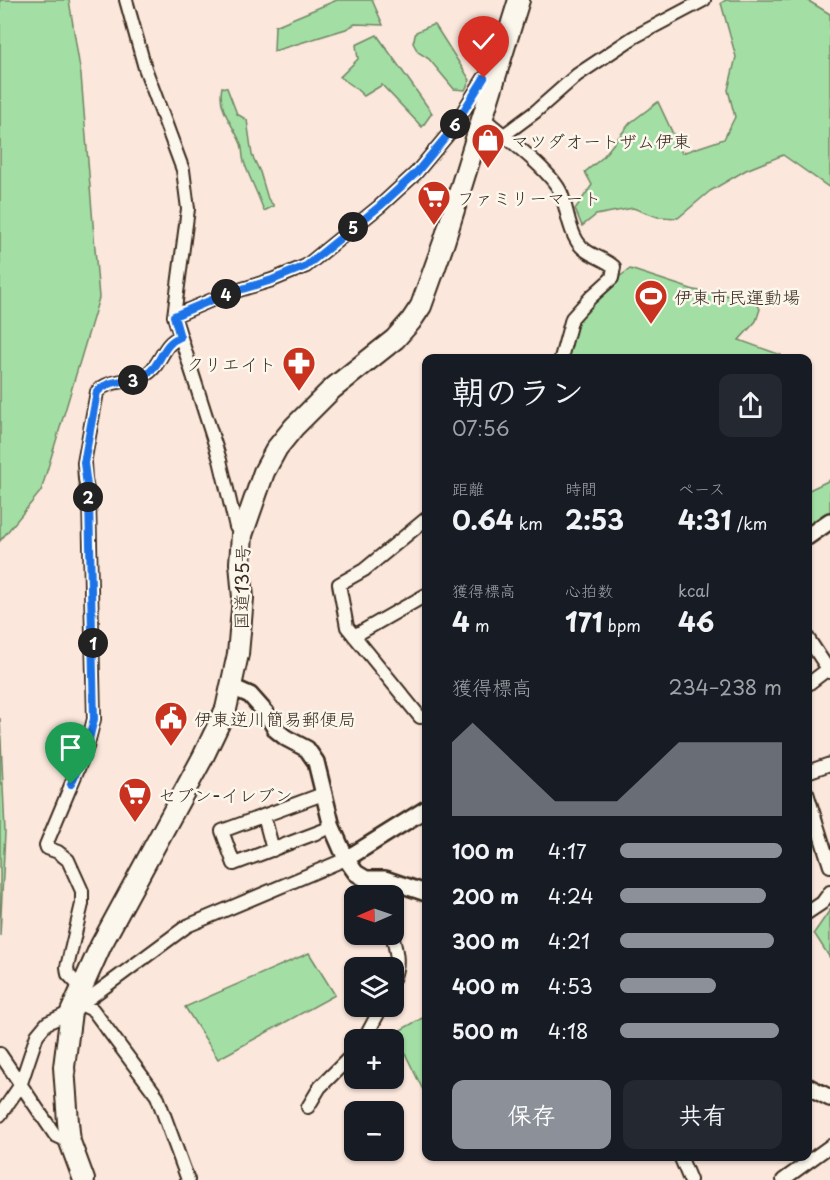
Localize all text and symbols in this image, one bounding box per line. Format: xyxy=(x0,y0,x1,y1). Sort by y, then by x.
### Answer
pin xyxy=(458,16,509,78)
icon: check xyxy=(467,25,500,58)
pin: 6 xyxy=(440,109,470,139)
text: 6 xyxy=(449,112,461,136)
shop icon: マツダオートザム伊東 xyxy=(470,122,506,169)
place label: マツダオートザム伊東 xyxy=(511,127,691,154)
supermarket icon: ファミリーマート xyxy=(416,179,452,226)
place label: ファミリーマート xyxy=(457,184,601,211)
pin: 5 xyxy=(338,212,368,242)
text: 5 xyxy=(348,215,358,239)
sports icon: 伊東市民運動場 xyxy=(633,278,669,325)
pin: 4 xyxy=(211,279,241,309)
text: 4 xyxy=(221,282,231,306)
place label: 伊東市民運動場 xyxy=(674,283,800,310)
pharmacy icon: クリエイト xyxy=(281,345,317,392)
place label: クリエイト xyxy=(186,350,276,377)
pin: 3 xyxy=(118,365,148,395)
text: 朝のラン xyxy=(452,365,584,415)
text: 3 xyxy=(128,368,138,392)
button: share xyxy=(719,374,782,437)
text: 07:56 xyxy=(452,413,510,443)
text: 距離 xyxy=(452,476,484,500)
text: 時間 xyxy=(565,476,597,500)
text: ペース xyxy=(678,476,725,500)
pin: 2 xyxy=(73,482,103,512)
text: 2 xyxy=(82,485,94,509)
text: 0.64 xyxy=(452,500,514,539)
text: 2:53 xyxy=(565,500,624,539)
text: 4:31 xyxy=(678,500,732,539)
text: km xyxy=(514,511,543,535)
text: /km xyxy=(732,511,767,535)
street label: 国道135号 xyxy=(227,544,255,630)
text: 獲得標高 xyxy=(452,578,516,602)
text: 心拍数 xyxy=(565,578,613,602)
text: kcal xyxy=(678,578,710,602)
text: 4 xyxy=(452,602,470,641)
text: 171 xyxy=(565,602,603,641)
text: 46 xyxy=(678,602,714,641)
text: m xyxy=(470,613,489,637)
text: bpm xyxy=(603,613,641,637)
pin: 1 xyxy=(78,628,108,658)
text: 1 xyxy=(89,631,97,655)
text: 獲得標高 xyxy=(452,672,532,702)
text: 234–238 m xyxy=(669,672,782,702)
public building icon: 伊東逆川簡易郵便局 xyxy=(153,700,189,747)
place label: 伊東逆川簡易郵便局 xyxy=(194,705,356,732)
pin xyxy=(45,722,96,784)
icon: arrive xyxy=(54,731,87,764)
supermarket icon: セブン-イレブン xyxy=(117,776,153,823)
place label: セブン-イレブン xyxy=(158,781,293,808)
text: 100 m xyxy=(452,836,514,866)
text: 4:17 xyxy=(548,836,587,866)
text: 200 m xyxy=(452,881,519,911)
text: 4:24 xyxy=(548,881,594,911)
north arrow xyxy=(344,885,404,945)
map controls xyxy=(344,885,404,1161)
text: 300 m xyxy=(452,926,520,956)
text: 4:21 xyxy=(548,926,590,956)
button: layers xyxy=(344,957,404,1017)
text: 400 m xyxy=(452,971,520,1001)
text: 4:53 xyxy=(548,971,593,1001)
text: 500 m xyxy=(452,1016,519,1046)
text: 4:18 xyxy=(548,1016,588,1046)
button: + xyxy=(344,1029,404,1089)
button: 保存 xyxy=(452,1080,611,1149)
button: 共有 xyxy=(623,1080,782,1149)
button: − xyxy=(344,1101,404,1161)

